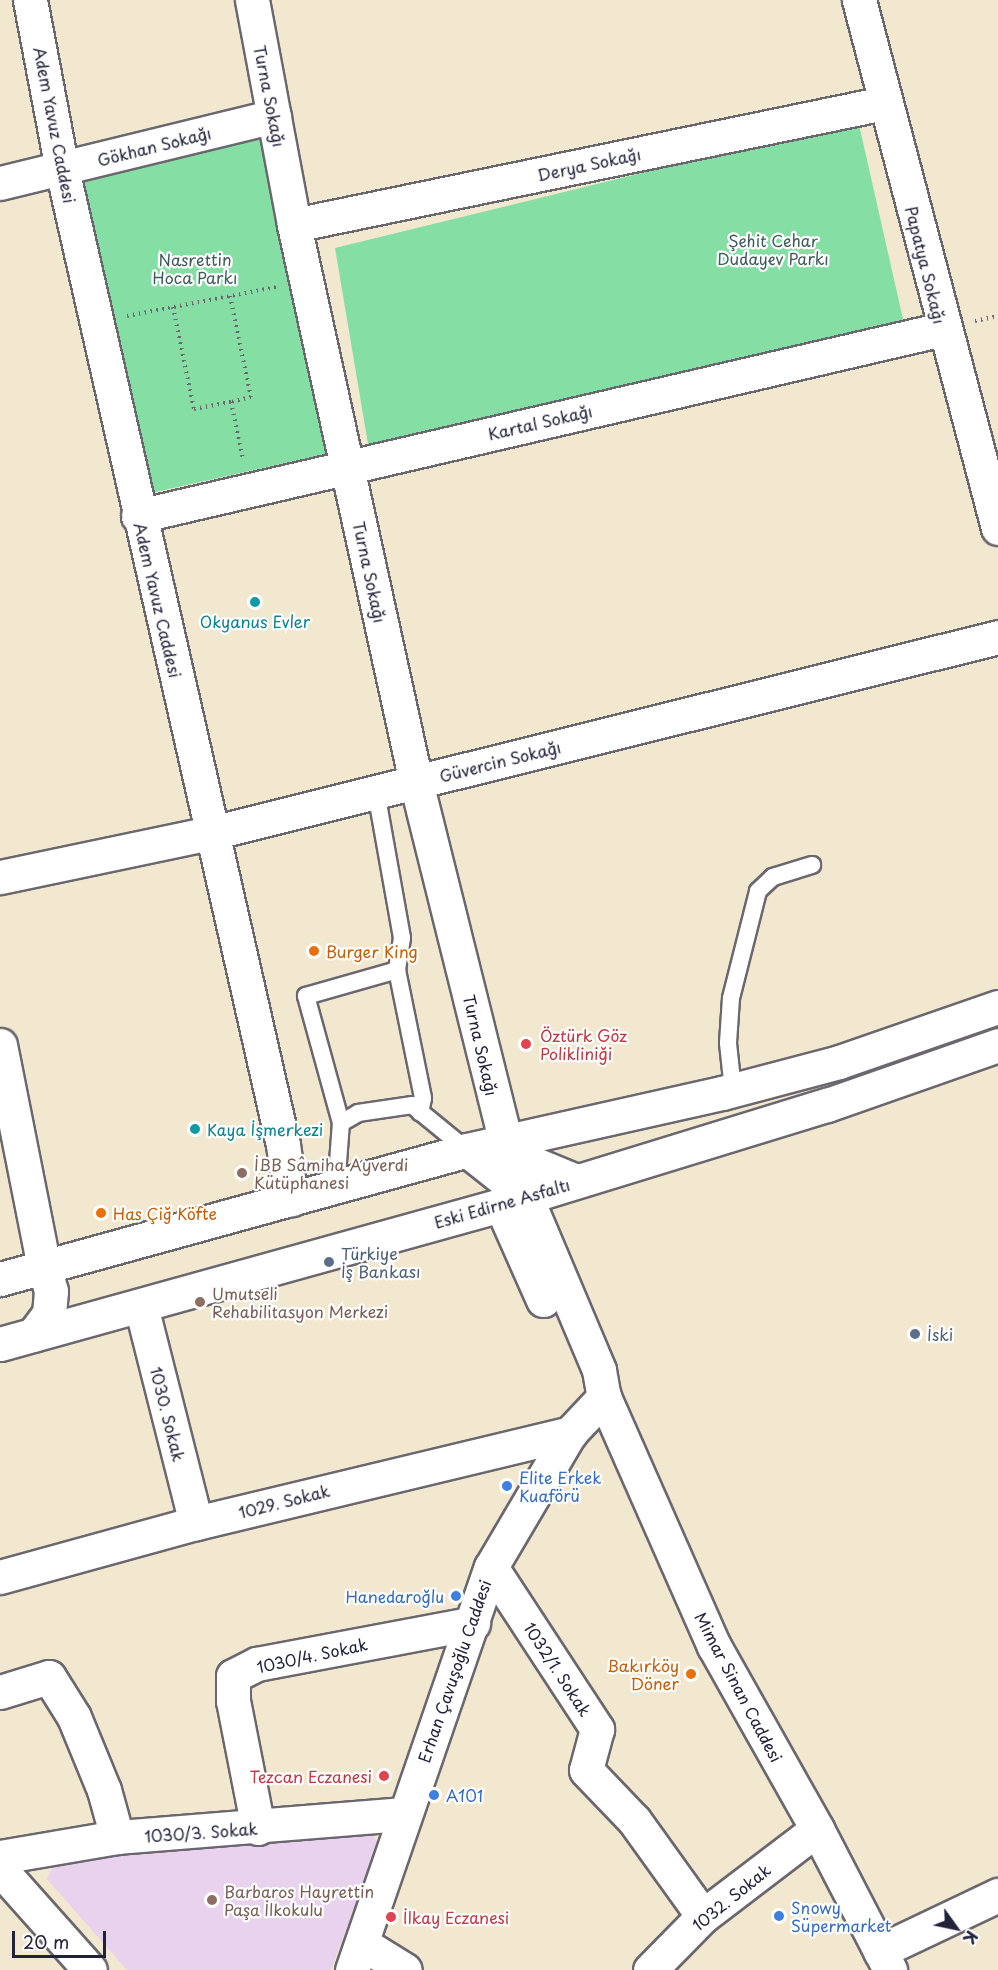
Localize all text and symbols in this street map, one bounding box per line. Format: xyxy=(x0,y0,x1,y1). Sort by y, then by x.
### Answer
street label: Turna Sokağı xyxy=(251,44,289,148)
street label: Adem Yavuz Caddesi xyxy=(30,45,80,205)
street label: Gökhan Sokağı xyxy=(95,123,213,169)
street label: Derya Sokağı xyxy=(535,144,643,184)
street label: Papatya Sokağı xyxy=(902,204,950,326)
park label: Şehit Cehar Dudayev Parkı xyxy=(716,230,830,268)
park label: Nasrettin Hoca Parkı xyxy=(152,249,238,287)
street label: Kartal Sokağı xyxy=(486,401,594,443)
street label: Adem Yavuz Caddesi xyxy=(131,520,185,680)
street label: Turna Sokağı xyxy=(350,520,390,624)
marker: Okyanus Evler xyxy=(248,595,262,609)
place label: Okyanus Evler xyxy=(200,611,310,631)
street label: Güvercin Sokağı xyxy=(437,737,563,785)
place label: Burger King xyxy=(326,941,417,961)
marker: Burger King xyxy=(307,944,321,958)
street label: Turna Sokağı xyxy=(460,993,502,1097)
place label: Öztürk Göz Polikliniği xyxy=(540,1025,628,1063)
marker: Öztürk Göz Polikliniği xyxy=(517,1035,535,1053)
place label: Kaya İşmerkezi xyxy=(207,1119,323,1139)
marker: Kaya İşmerkezi xyxy=(188,1122,202,1136)
place label: İBB Sâmiha Ayverdi Kütüphanesi xyxy=(254,1154,407,1192)
marker: İBB Sâmiha Ayverdi Kütüphanesi xyxy=(235,1166,249,1180)
street label: Eski Edirne Asfaltı xyxy=(431,1174,573,1232)
place label: Has Çiğ Köfte xyxy=(113,1203,219,1223)
marker: Has Çiğ Köfte xyxy=(94,1206,108,1220)
place label: Türkiye İş Bankası xyxy=(341,1243,421,1281)
marker: Türkiye İş Bankası xyxy=(322,1255,336,1269)
place label: Umutseli Rehabilitasyon Merkezi xyxy=(212,1283,388,1321)
marker: Umutseli Rehabilitasyon Merkezi xyxy=(193,1295,207,1309)
place label: İski xyxy=(927,1324,953,1344)
marker: İski xyxy=(908,1327,922,1341)
street label: 1030. Sokak xyxy=(147,1364,189,1464)
place label: Elite Erkek Kuaförü xyxy=(519,1467,602,1505)
marker: Elite Erkek Kuaförü xyxy=(500,1479,514,1493)
street label: 1029. Sokak xyxy=(236,1480,332,1522)
street label: Erhan Çavuşoğlu Caddesi xyxy=(413,1576,495,1766)
place label: Hanedaroğlu xyxy=(345,1586,444,1606)
marker: Hanedaroğlu xyxy=(449,1589,463,1603)
street label: Mimar Sinan Caddesi xyxy=(691,1609,787,1765)
street label: 1032/1. Sokak xyxy=(520,1618,596,1720)
street label: 1030/4. Sokak xyxy=(254,1634,370,1676)
place label: Bakırköy Döner xyxy=(607,1655,679,1693)
marker: Bakırköy Döner xyxy=(684,1667,698,1681)
place label: Tezcan Eczanesi xyxy=(250,1766,372,1786)
marker: Tezcan Eczanesi xyxy=(377,1769,391,1783)
place label: A101 xyxy=(446,1785,483,1805)
marker: A101 xyxy=(427,1788,441,1802)
street label: 1030/3. Sokak xyxy=(143,1818,259,1846)
street label: 1032. Sokak xyxy=(688,1859,774,1935)
place label: Barbaros Hayrettin Paşa İlkokulu xyxy=(224,1881,374,1919)
marker: Barbaros Hayrettin Paşa İlkokulu xyxy=(205,1893,219,1907)
place label: Snowy Süpermarket xyxy=(791,1897,891,1935)
north arrow xyxy=(926,1898,986,1958)
place label: İlkay Eczanesi xyxy=(403,1907,510,1927)
marker: Snowy Süpermarket xyxy=(772,1909,786,1923)
marker: İlkay Eczanesi xyxy=(384,1910,398,1924)
scale bar xyxy=(15,1919,110,1957)
text: K xyxy=(958,1926,984,1949)
text: 20 m xyxy=(23,1928,69,1955)

